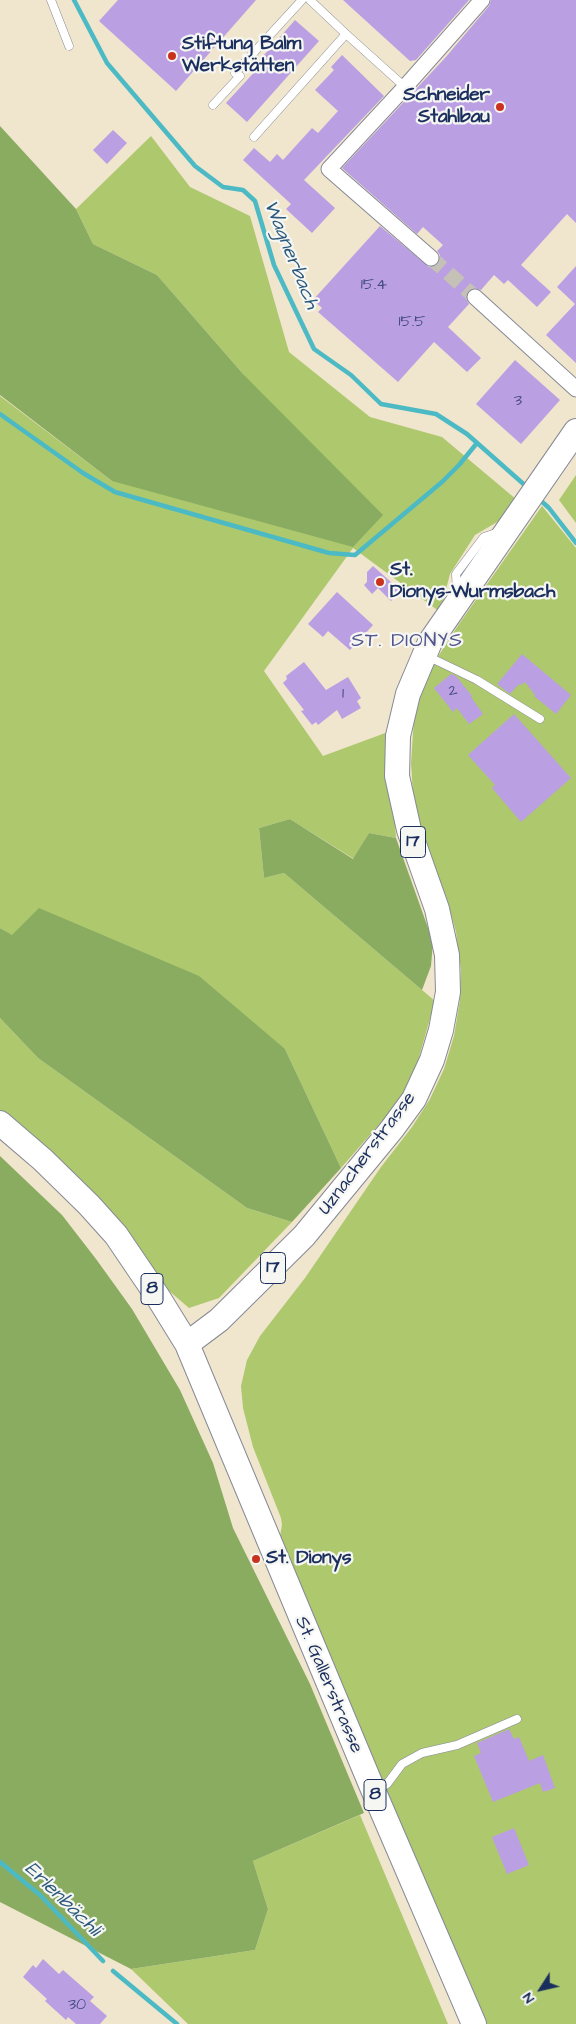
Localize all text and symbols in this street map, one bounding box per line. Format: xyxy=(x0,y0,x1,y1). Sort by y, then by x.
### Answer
place label: Stiftung Balm Werkstätten xyxy=(182,34,301,78)
marker: Stiftung Balm Werkstätten xyxy=(166,50,178,62)
place label: Schneider Stahlbau xyxy=(403,85,490,129)
marker: Schneider Stahlbau xyxy=(494,101,506,113)
water label: Wagnerbach xyxy=(257,197,323,313)
house number: 15.4 xyxy=(361,276,387,296)
house number: 15.5 xyxy=(399,313,425,333)
house number: 3 xyxy=(514,392,522,412)
place label: St. Dionys-Wurmsbach xyxy=(390,560,555,604)
marker: St. Dionys-Wurmsbach xyxy=(374,576,386,588)
district label: ST. DIONYS xyxy=(350,630,464,654)
house number: 2 xyxy=(448,682,458,702)
house number: 1 xyxy=(342,685,344,705)
road number: 17 xyxy=(400,826,426,858)
street label: Uznacherstrasse xyxy=(314,1088,422,1220)
road number: 17 xyxy=(260,1252,286,1284)
road number: 8 xyxy=(141,1274,163,1305)
place label: St. Dionys xyxy=(266,1548,352,1570)
marker: St. Dionys xyxy=(250,1553,262,1565)
street label: St. Gallerstrasse xyxy=(289,1613,367,1757)
road number: 8 xyxy=(364,1780,386,1810)
water label: Erlenbächli xyxy=(19,1858,105,1942)
north arrow xyxy=(516,1964,566,2014)
text: N xyxy=(518,1988,539,2007)
house number: 30 xyxy=(68,1996,86,2016)

